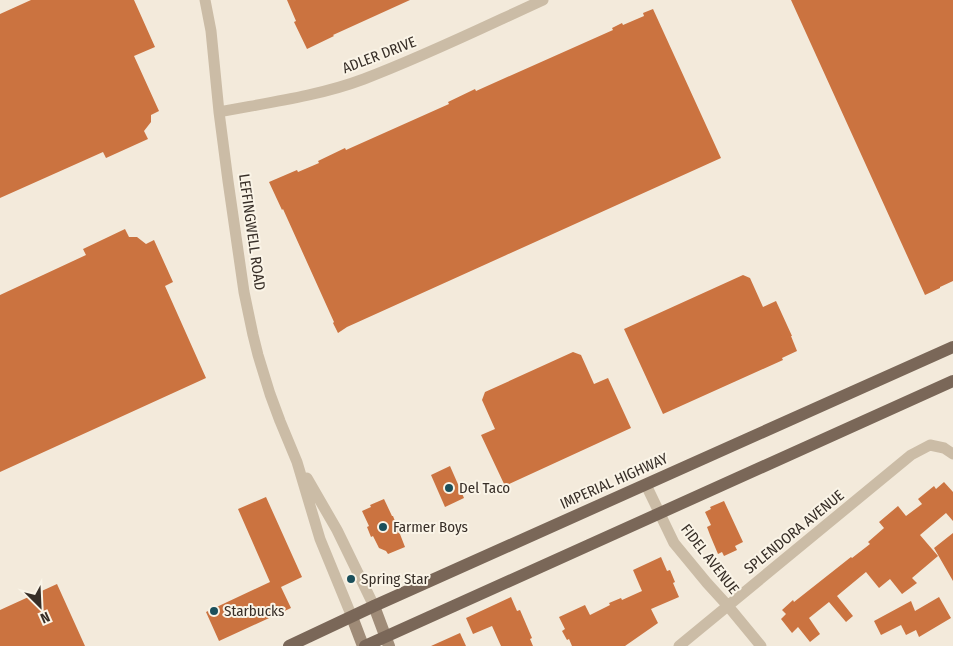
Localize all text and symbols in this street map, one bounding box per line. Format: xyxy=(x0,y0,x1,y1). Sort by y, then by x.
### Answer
street label: ADLER DRIVE xyxy=(340,33,418,77)
street label: LEFFINGWELL ROAD xyxy=(235,173,269,291)
street label: IMPERIAL HIGHWAY xyxy=(557,449,671,513)
place label: Del Taco xyxy=(459,479,510,497)
marker: Del Taco xyxy=(443,482,455,494)
street label: SPLENDORA AVENUE xyxy=(740,486,848,578)
place label: Farmer Boys xyxy=(393,518,468,536)
street label: FIDEL AVENUE xyxy=(677,520,743,598)
marker: Farmer Boys xyxy=(377,521,389,533)
place label: Spring Star xyxy=(361,570,430,588)
marker: Spring Star xyxy=(345,573,357,585)
north arrow xyxy=(15,581,65,631)
place label: Starbucks xyxy=(224,602,284,620)
marker: Starbucks xyxy=(208,605,220,617)
text: N xyxy=(38,608,52,627)

